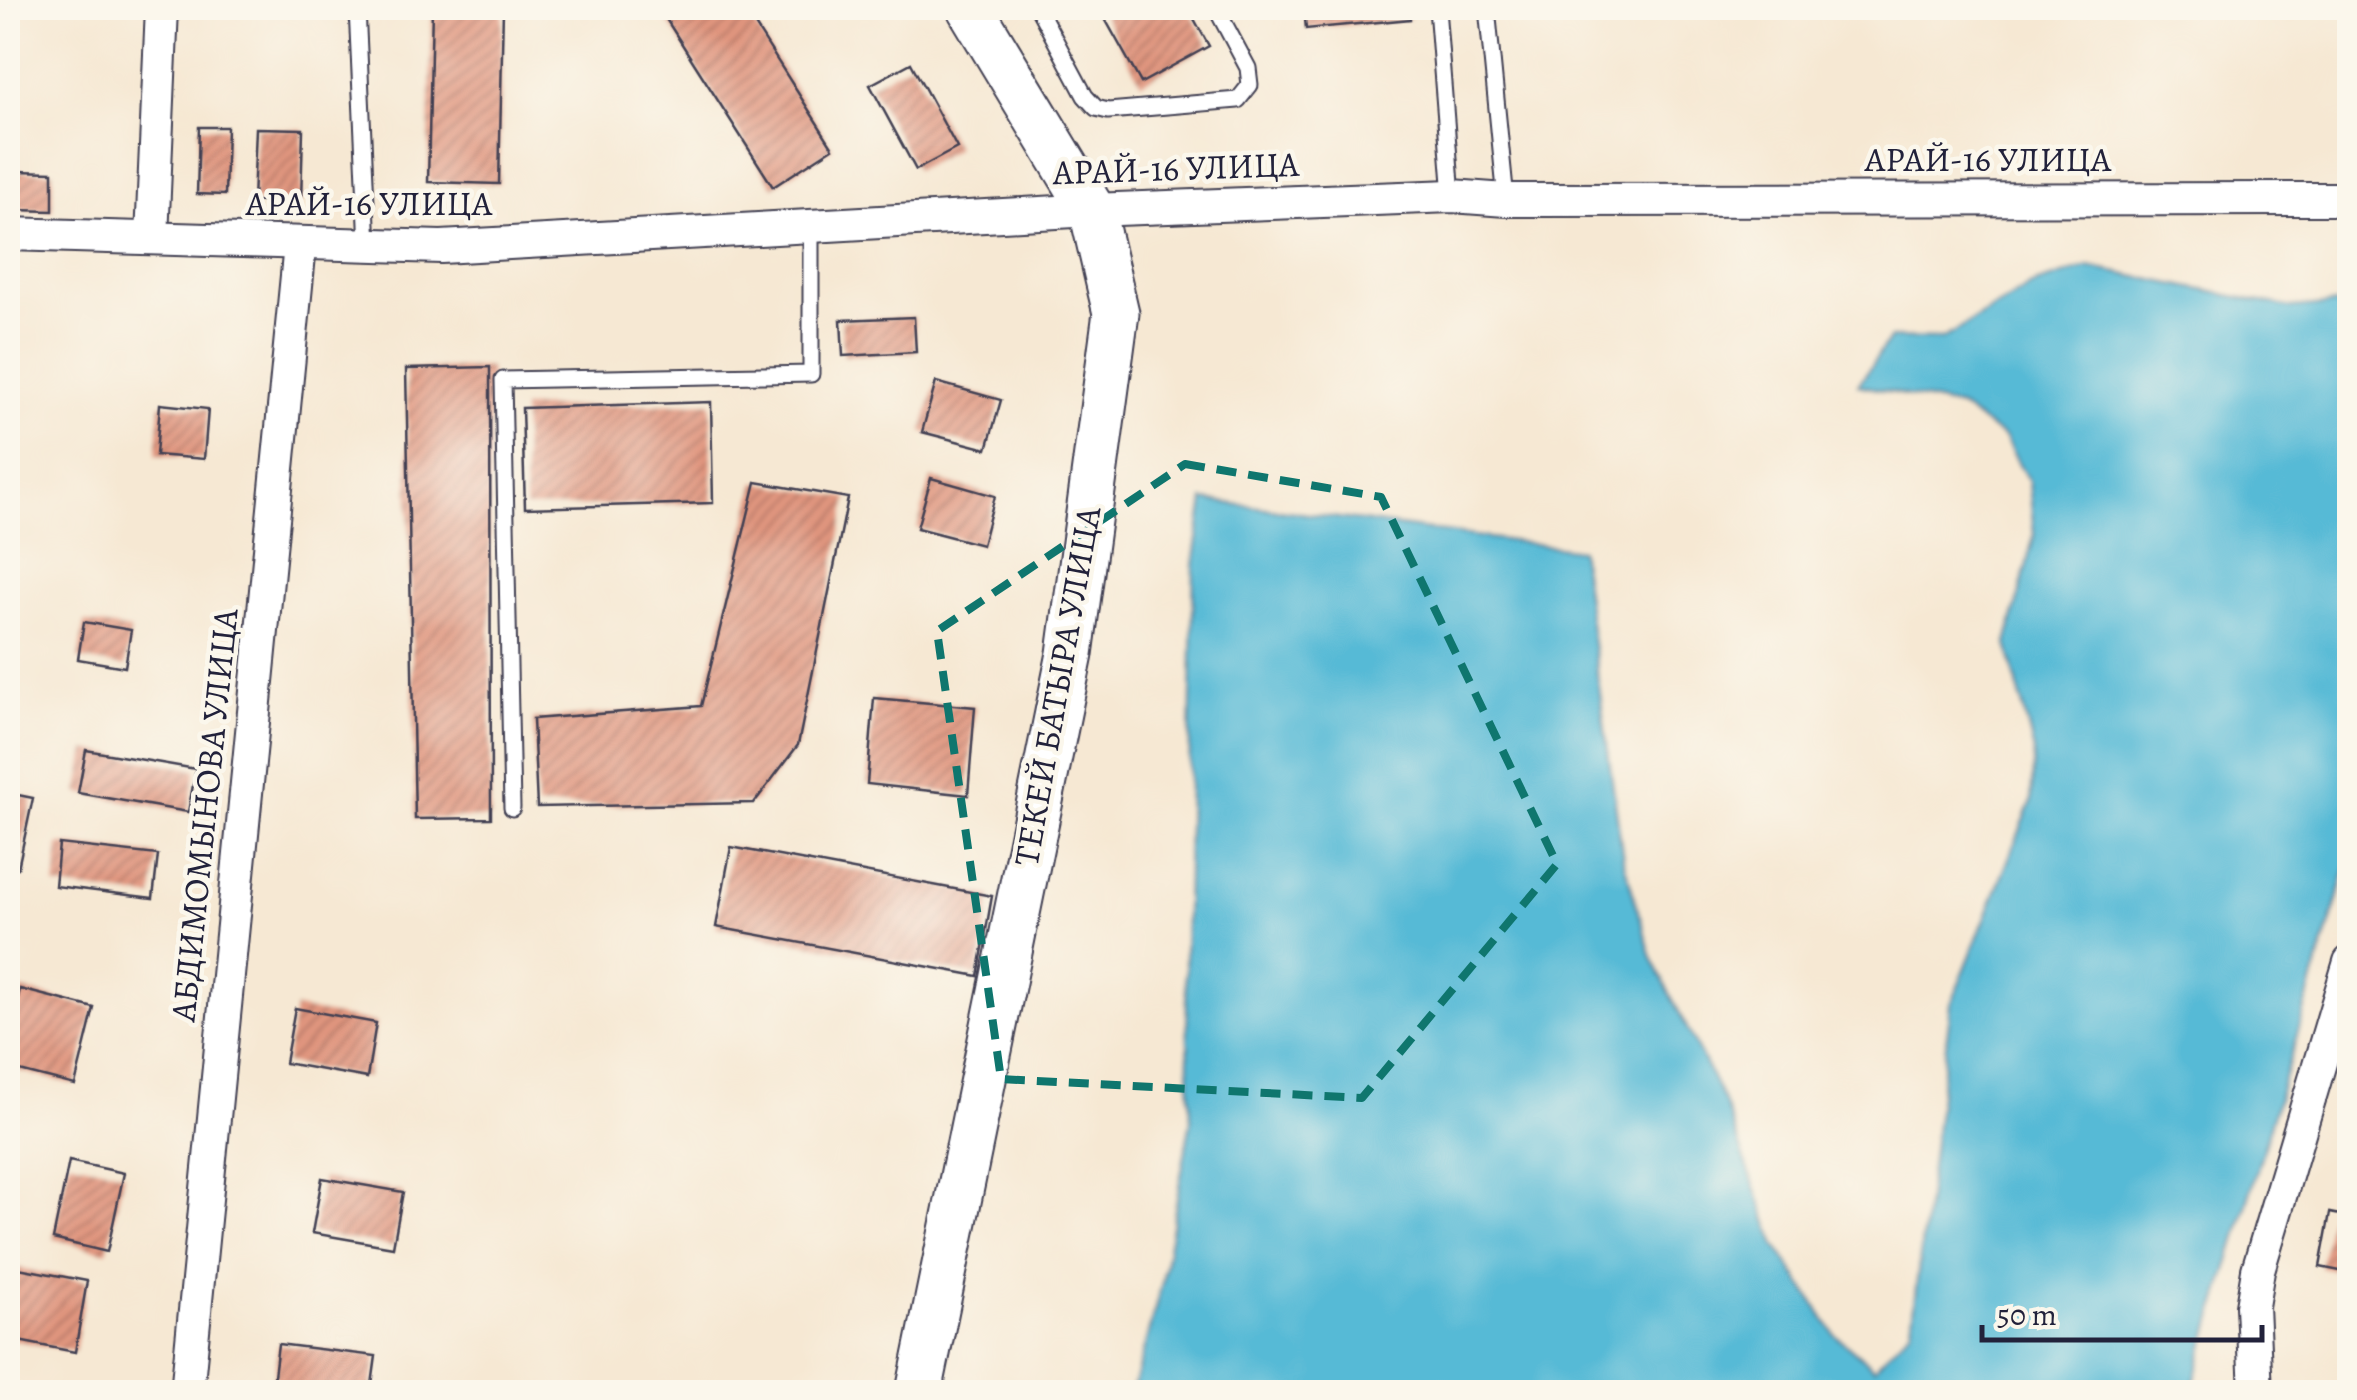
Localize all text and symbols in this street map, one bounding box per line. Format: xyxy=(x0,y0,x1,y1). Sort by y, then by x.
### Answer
street label: АРАЙ-16 УЛИЦА xyxy=(1864,135,2112,183)
street label: АРАЙ-16 УЛИЦА xyxy=(1051,140,1300,196)
street label: АРАЙ-16 УЛИЦА xyxy=(245,179,493,227)
street label: ТЕКЕЙ БАТЫРА УЛИЦА xyxy=(1002,502,1112,870)
street label: АБДИМОМЫНОВА УЛИЦА xyxy=(158,606,250,1025)
scale bar xyxy=(1982,1280,2262,1342)
text: 50 m xyxy=(1997,1295,2057,1335)

